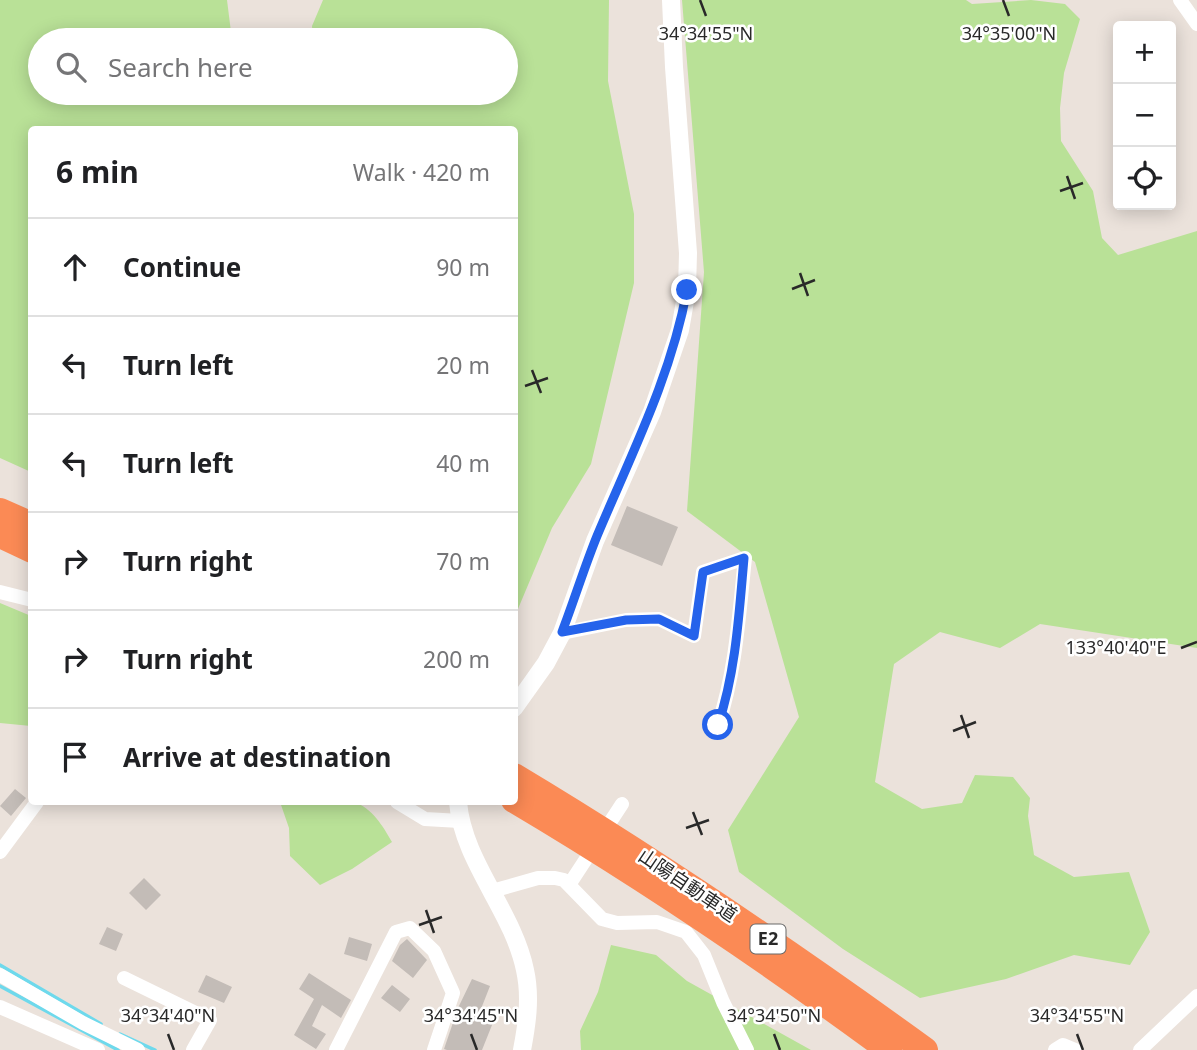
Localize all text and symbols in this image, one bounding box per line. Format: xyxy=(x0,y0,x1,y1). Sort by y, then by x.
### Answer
text: 34°34'55"N xyxy=(659,21,753,45)
text: 34°35'00"N xyxy=(962,21,1056,45)
map controls xyxy=(1113,21,1176,210)
button: + xyxy=(1113,21,1176,84)
search box xyxy=(28,28,518,105)
icon: search xyxy=(52,48,90,86)
text: Search here xyxy=(108,49,253,85)
button: − xyxy=(1113,84,1176,147)
button: locate xyxy=(1113,147,1176,210)
text: 6 min xyxy=(56,151,139,192)
text: Walk · 420 m xyxy=(353,156,490,188)
icon: ahead xyxy=(56,248,94,286)
text: Continue xyxy=(123,249,241,285)
text: 90 m xyxy=(436,251,490,283)
route end xyxy=(671,274,702,305)
icon: left xyxy=(56,346,94,384)
text: Turn left xyxy=(123,347,234,383)
text: 20 m xyxy=(436,349,490,381)
icon: left xyxy=(56,444,94,482)
text: Turn left xyxy=(123,445,234,481)
text: 40 m xyxy=(436,447,490,479)
icon: right xyxy=(56,542,94,580)
text: Turn right xyxy=(123,543,253,579)
text: 70 m xyxy=(436,545,490,577)
text: 133°40'40"E xyxy=(1065,635,1167,659)
icon: right xyxy=(56,640,94,678)
text: Turn right xyxy=(123,641,253,677)
text: 200 m xyxy=(423,643,490,675)
route start xyxy=(702,709,733,740)
icon: arrive xyxy=(56,738,94,776)
text: Arrive at destination xyxy=(123,739,392,775)
street label: 山陽自動車道 xyxy=(633,842,743,928)
road number: E2 xyxy=(750,924,786,954)
text: 34°34'40"N xyxy=(121,1003,215,1027)
text: 34°34'45"N xyxy=(424,1003,518,1027)
text: 34°34'50"N xyxy=(727,1003,821,1027)
text: 34°34'55"N xyxy=(1030,1003,1124,1027)

